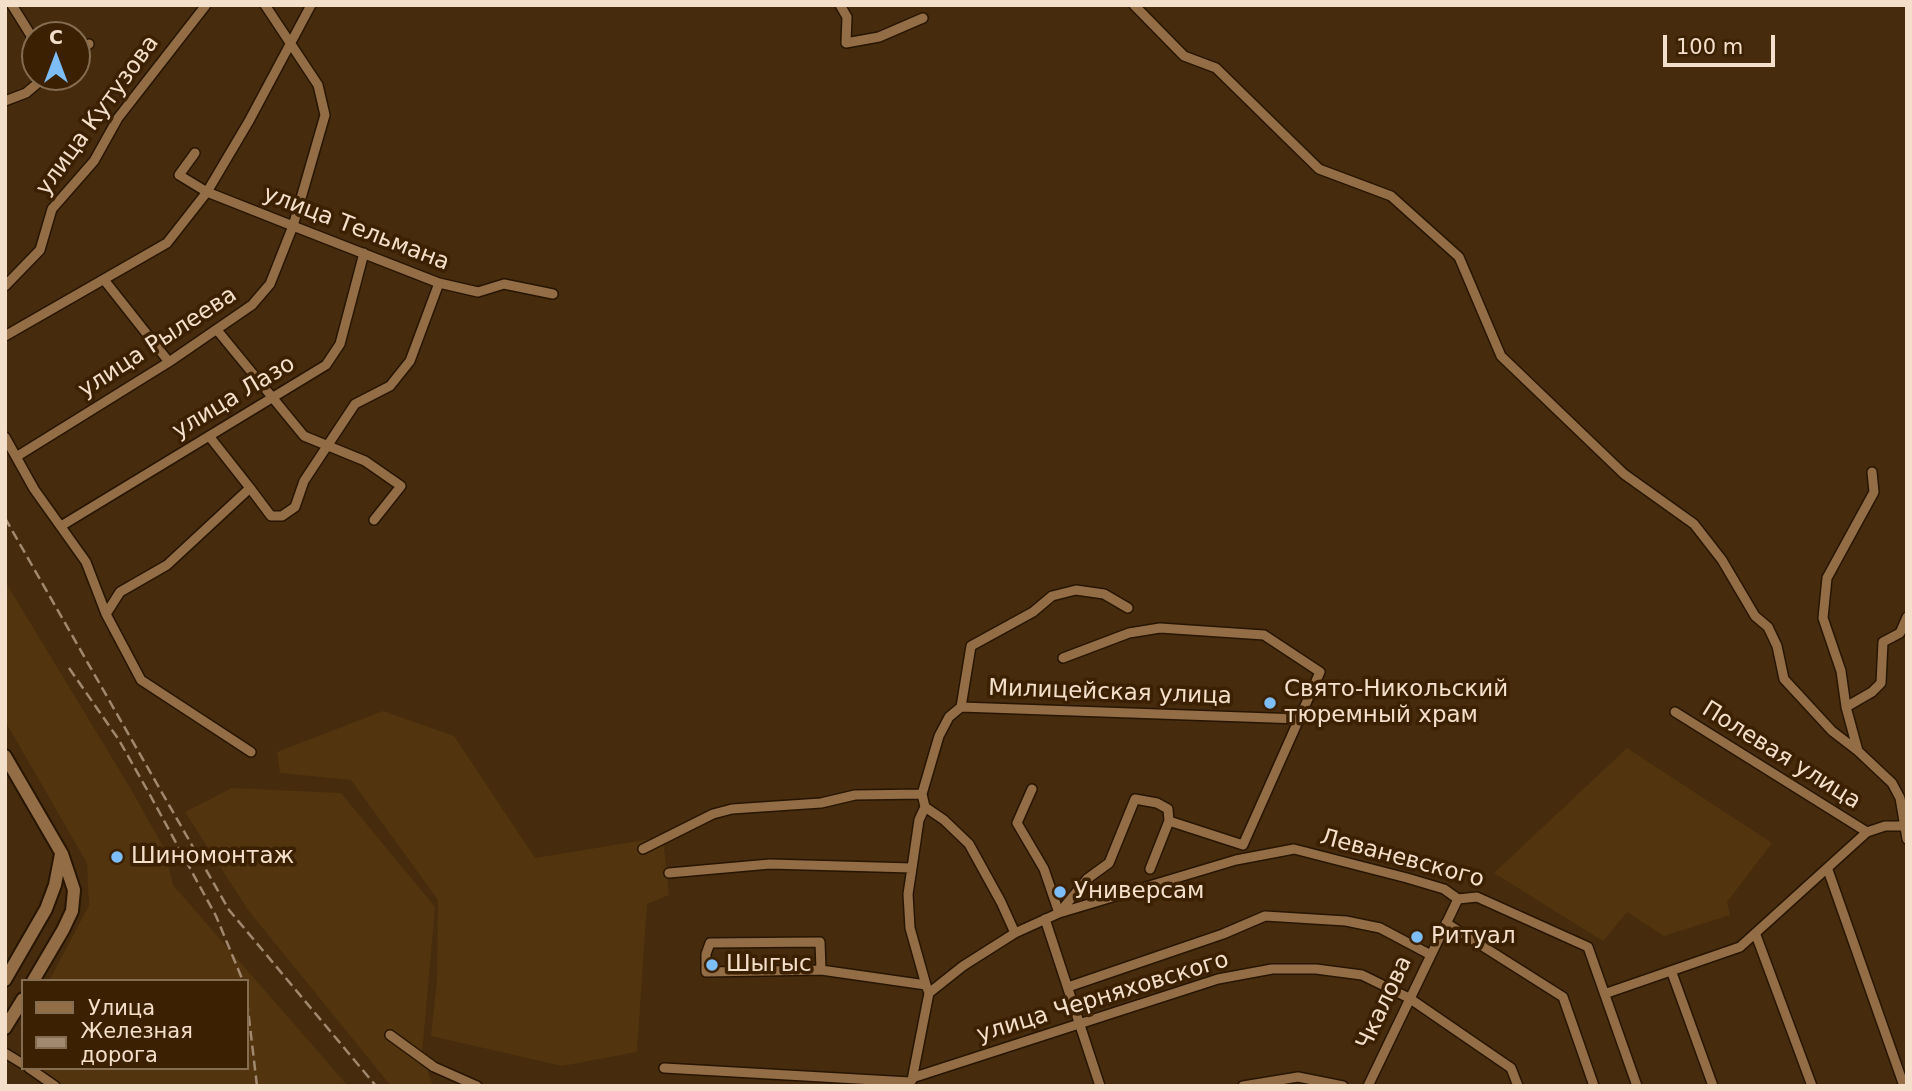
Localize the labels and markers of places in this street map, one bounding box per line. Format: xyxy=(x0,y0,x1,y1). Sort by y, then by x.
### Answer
place label: Свято-Никольский тюремный храм xyxy=(1284,676,1508,730)
marker: Свято-Никольский тюремный храм xyxy=(1262,695,1278,711)
place label: Шиномонтаж xyxy=(131,843,294,871)
marker: Шиномонтаж xyxy=(109,849,125,865)
place label: Универсам xyxy=(1074,878,1204,906)
marker: Универсам xyxy=(1052,884,1068,900)
place label: Ритуал xyxy=(1431,923,1516,951)
marker: Ритуал xyxy=(1409,929,1425,945)
place label: Шыгыс xyxy=(726,951,812,979)
marker: Шыгыс xyxy=(704,957,720,973)

